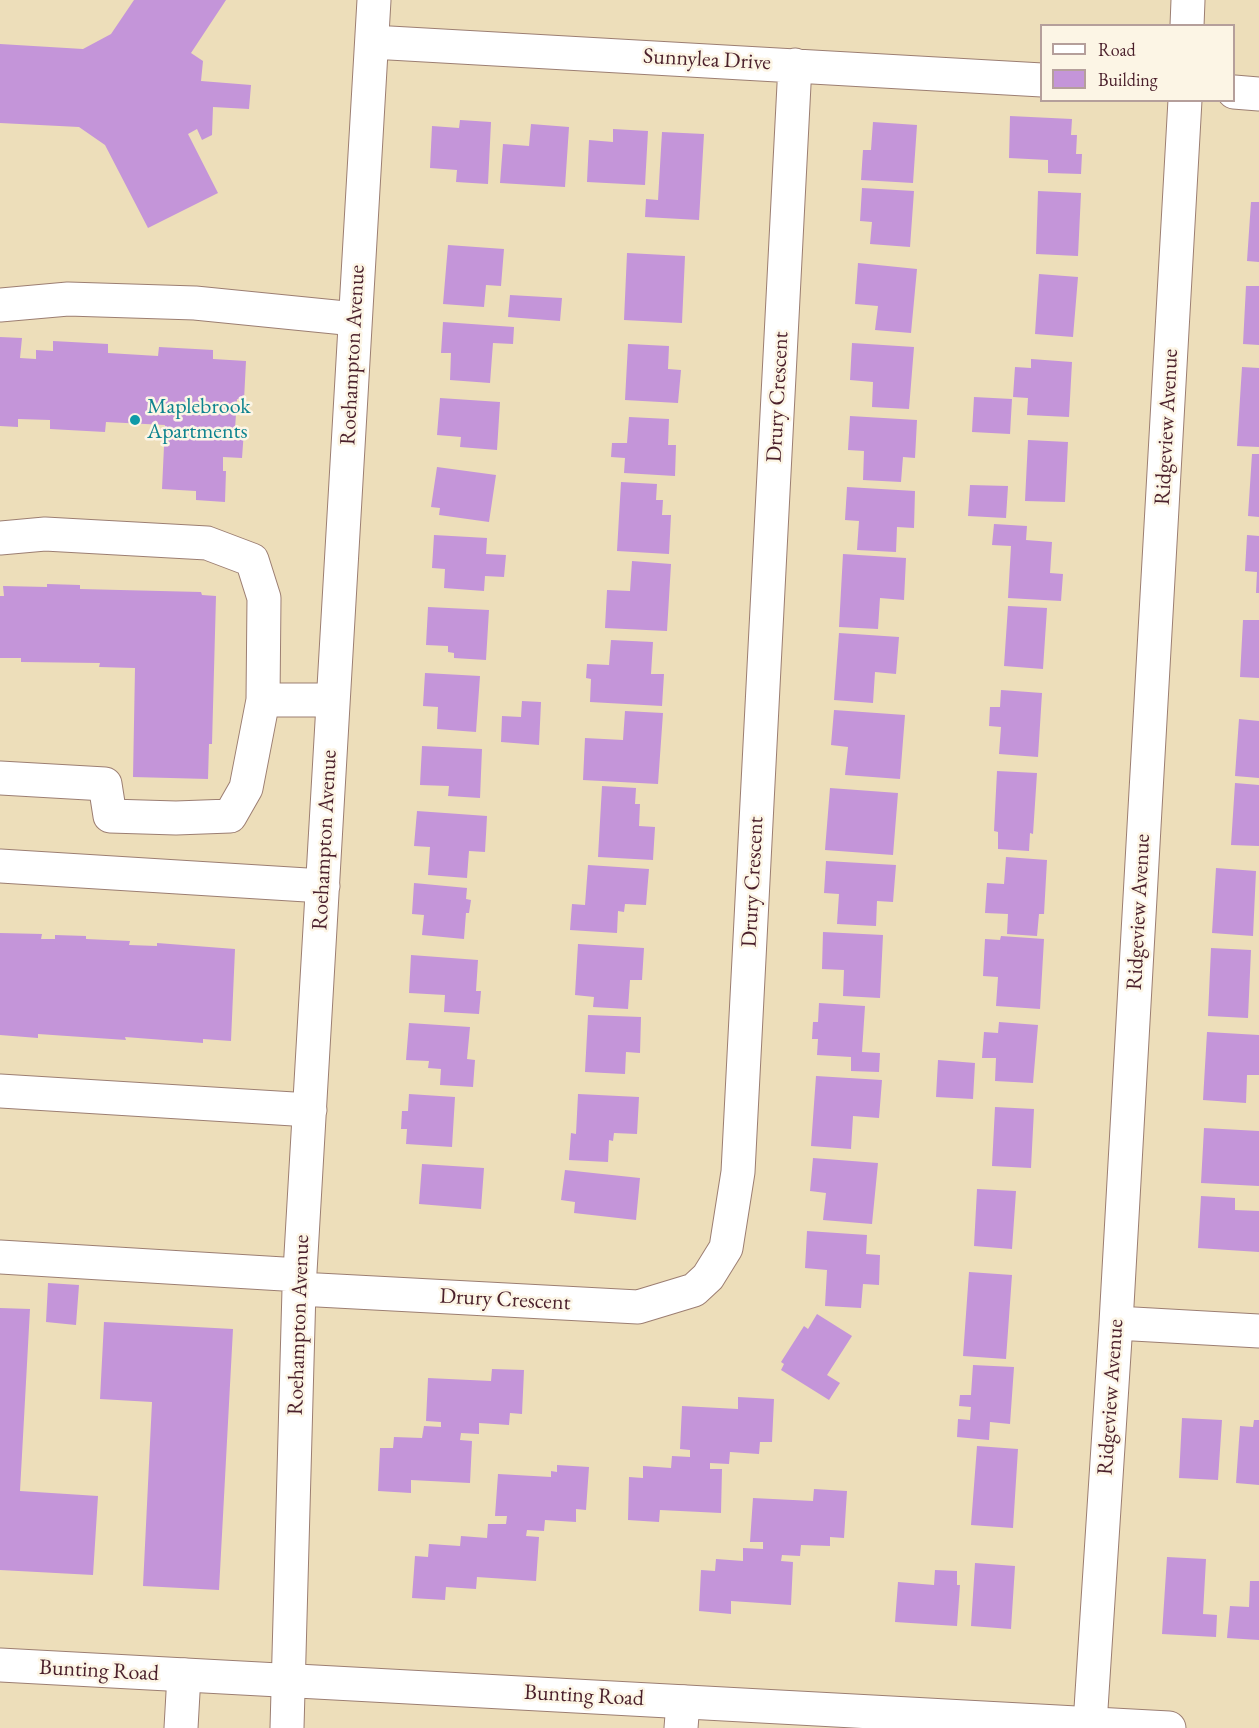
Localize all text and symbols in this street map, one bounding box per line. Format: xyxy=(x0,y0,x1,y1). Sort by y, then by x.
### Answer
legend xyxy=(1040,24,1235,102)
text: Road xyxy=(1098,38,1136,61)
street label: Sunnylea Drive xyxy=(642,43,772,77)
text: Building xyxy=(1098,68,1158,91)
street label: Roehampton Avenue xyxy=(335,264,371,446)
street label: Drury Crescent xyxy=(761,331,795,463)
street label: Ridgeview Avenue xyxy=(1150,348,1184,506)
place label: Maplebrook Apartments xyxy=(147,394,251,446)
marker: Maplebrook Apartments xyxy=(128,413,142,427)
street label: Roehampton Avenue xyxy=(307,749,343,931)
street label: Drury Crescent xyxy=(736,816,770,948)
street label: Ridgeview Avenue xyxy=(1122,833,1156,991)
street label: Roehampton Avenue xyxy=(283,1234,315,1416)
street label: Drury Crescent xyxy=(439,1283,571,1317)
street label: Ridgeview Avenue xyxy=(1092,1318,1130,1476)
street label: Bunting Road xyxy=(38,1655,160,1687)
street label: Bunting Road xyxy=(523,1680,645,1712)

